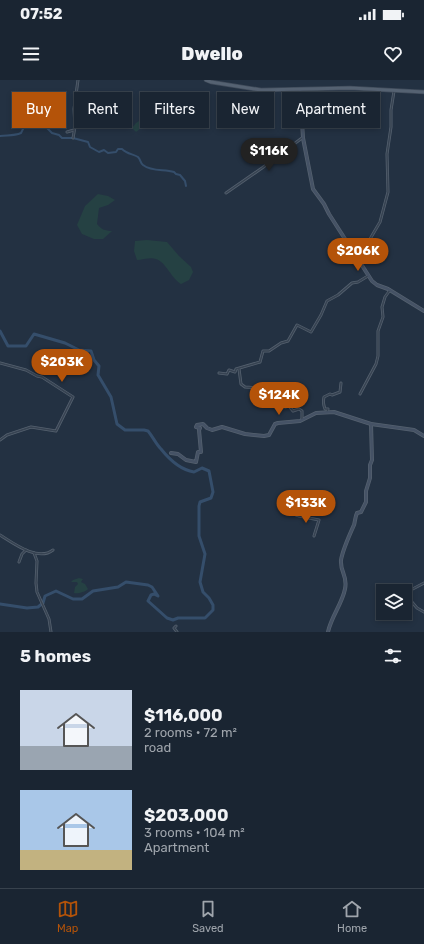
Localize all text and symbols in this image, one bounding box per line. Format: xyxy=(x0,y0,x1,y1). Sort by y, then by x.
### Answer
text: 07:52 xyxy=(20,5,63,23)
icon: menu xyxy=(20,43,42,65)
text: Dwello xyxy=(181,43,243,65)
icon: heart xyxy=(382,43,404,65)
chip: Buy xyxy=(12,92,66,128)
chip: Rent xyxy=(74,92,132,128)
chip: Filters xyxy=(140,92,209,128)
chip: New xyxy=(217,92,274,128)
chip: Apartment xyxy=(282,92,380,128)
pin: $116K xyxy=(241,138,297,172)
text: $116K xyxy=(250,143,288,158)
pin: $206K xyxy=(330,238,386,272)
text: $206K xyxy=(336,243,380,258)
pin: $203K xyxy=(34,349,90,383)
text: $203K xyxy=(40,354,84,369)
pin: $124K xyxy=(251,382,307,416)
text: $124K xyxy=(258,387,300,402)
pin: $133K xyxy=(278,490,334,524)
text: $133K xyxy=(286,495,326,510)
map controls xyxy=(376,584,412,620)
button: layers xyxy=(376,584,412,620)
icon: filters xyxy=(382,645,404,667)
text: 5 homes xyxy=(20,646,91,666)
text: $116,000 xyxy=(144,705,223,725)
icon: home xyxy=(52,706,100,754)
text: 2 rooms · 72 m² xyxy=(144,725,237,740)
text: road xyxy=(144,740,171,755)
text: $203,000 xyxy=(144,805,228,825)
icon: home xyxy=(52,806,100,854)
text: 3 rooms · 104 m² xyxy=(144,825,245,840)
text: Apartment xyxy=(144,840,209,855)
tab: Map xyxy=(57,898,79,935)
tab: Saved xyxy=(192,898,224,935)
tab: Home xyxy=(337,898,367,935)

